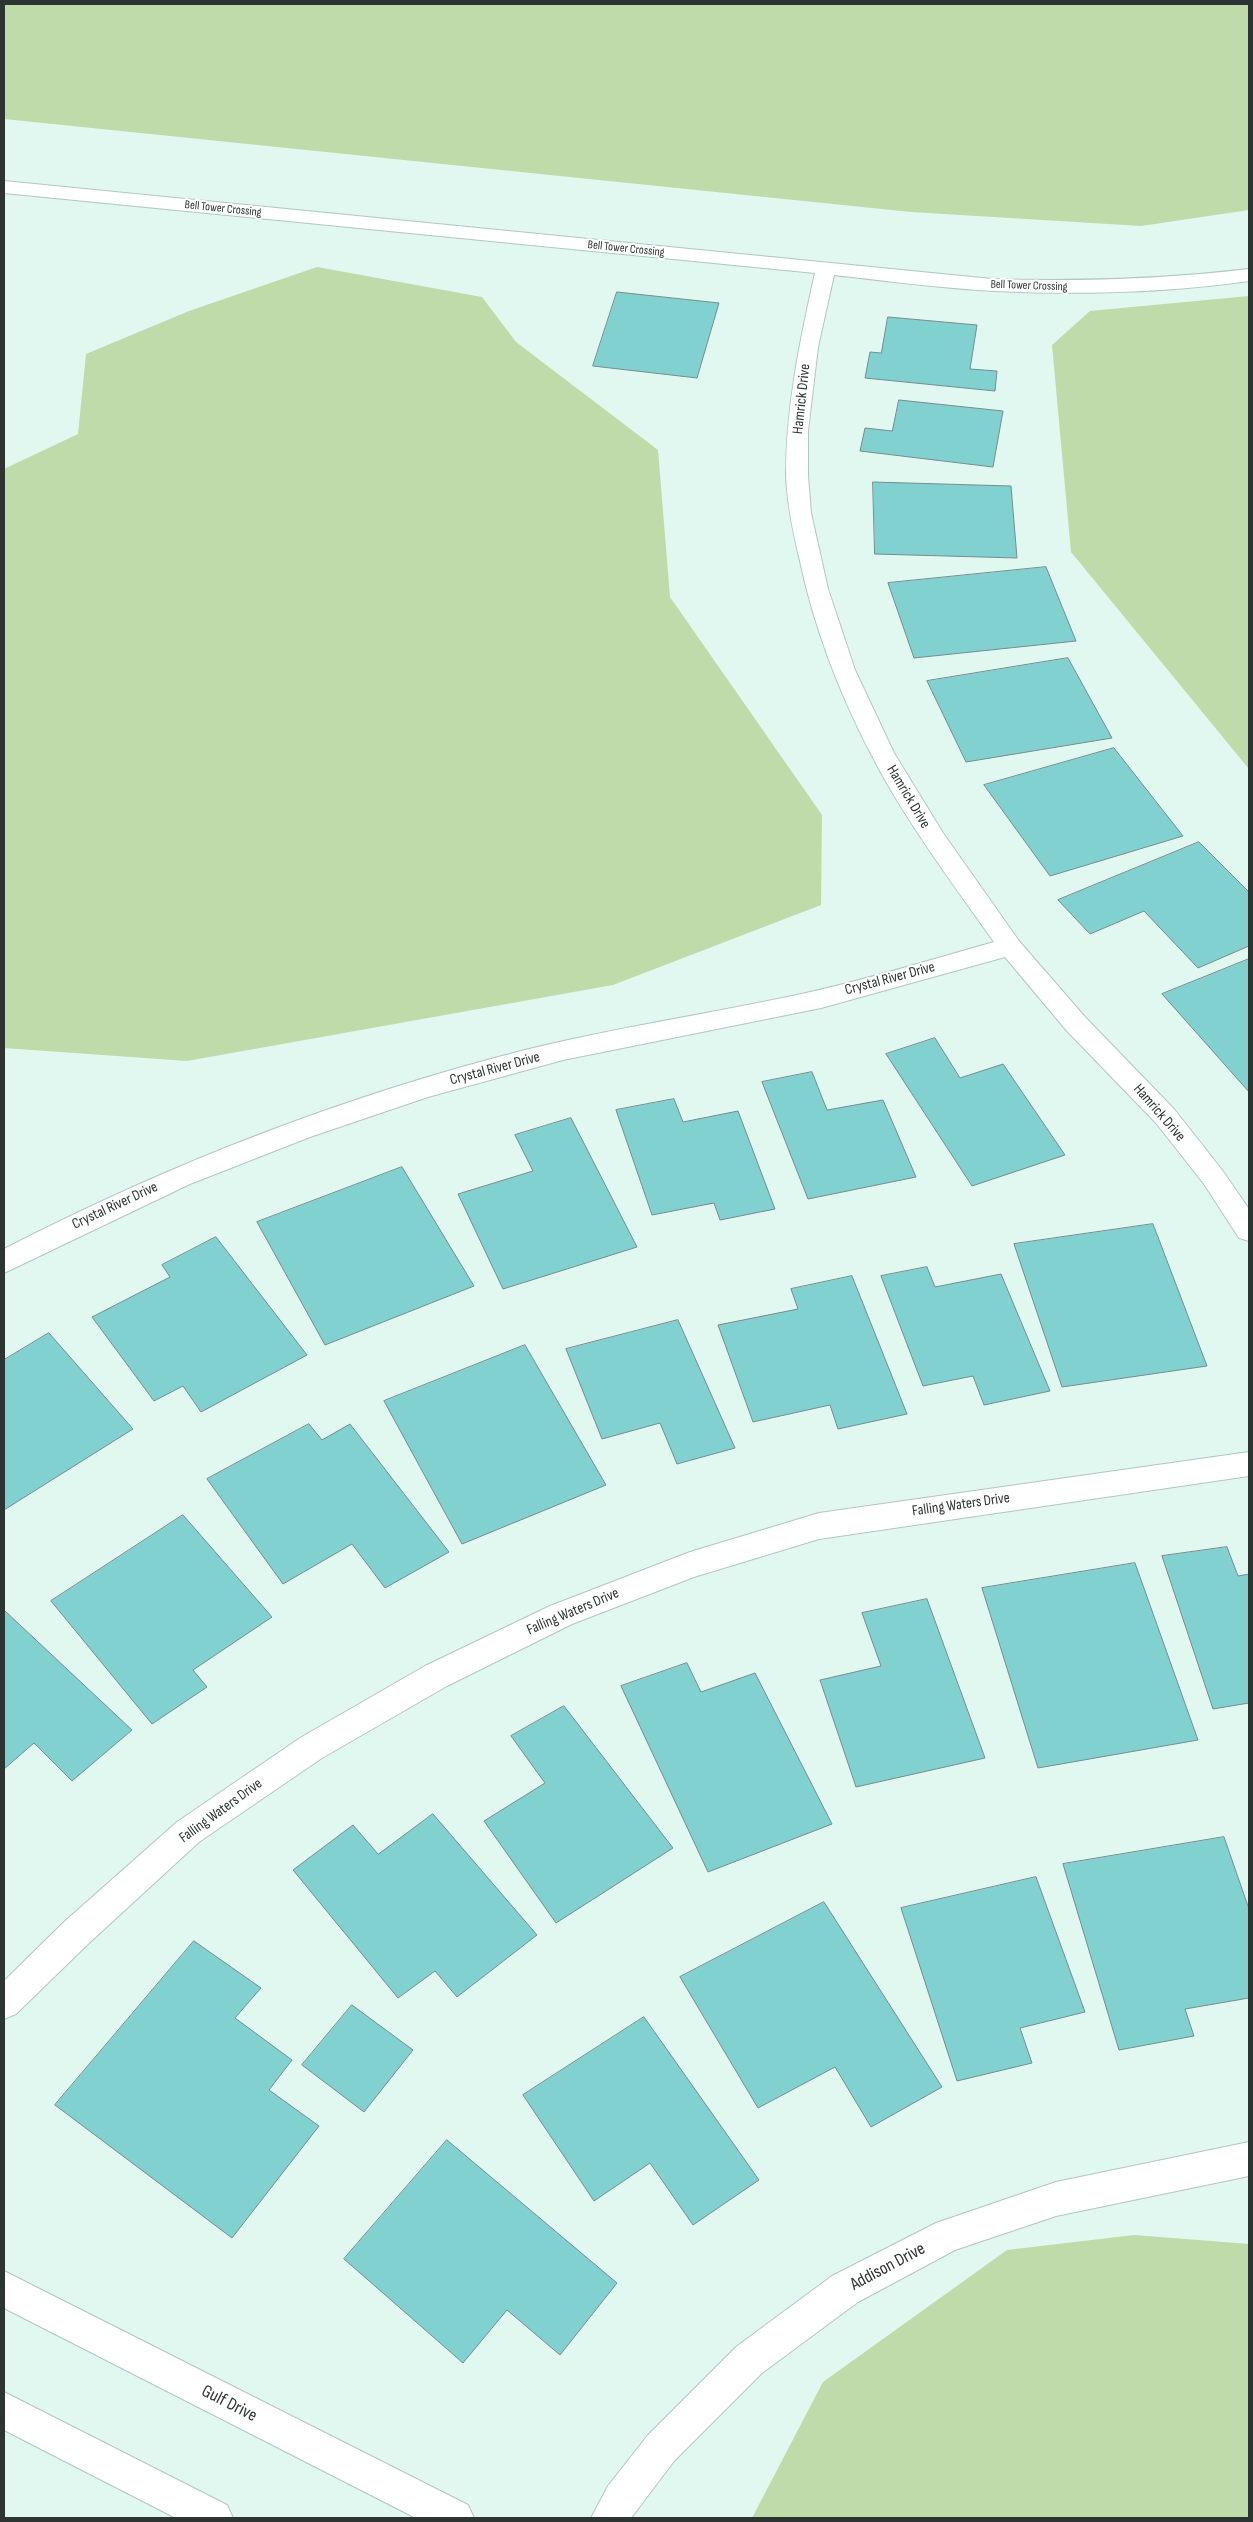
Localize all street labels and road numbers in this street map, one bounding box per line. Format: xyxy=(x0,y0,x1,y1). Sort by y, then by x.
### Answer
street label: Bell Tower Crossing xyxy=(184,198,262,220)
street label: Bell Tower Crossing xyxy=(587,238,665,260)
street label: Bell Tower Crossing xyxy=(990,277,1068,295)
street label: Hamrick Drive xyxy=(789,363,815,435)
street label: Hamrick Drive xyxy=(882,762,934,832)
street label: Crystal River Drive xyxy=(843,958,937,1000)
street label: Crystal River Drive xyxy=(448,1048,542,1090)
street label: Hamrick Drive xyxy=(1129,1081,1189,1145)
street label: Crystal River Drive xyxy=(69,1178,161,1234)
street label: Falling Waters Drive xyxy=(911,1489,1011,1521)
street label: Falling Waters Drive xyxy=(524,1585,622,1639)
street label: Falling Waters Drive xyxy=(176,1775,266,1847)
street label: Addison Drive xyxy=(847,2238,929,2296)
street label: Gulf Drive xyxy=(198,2381,260,2427)

